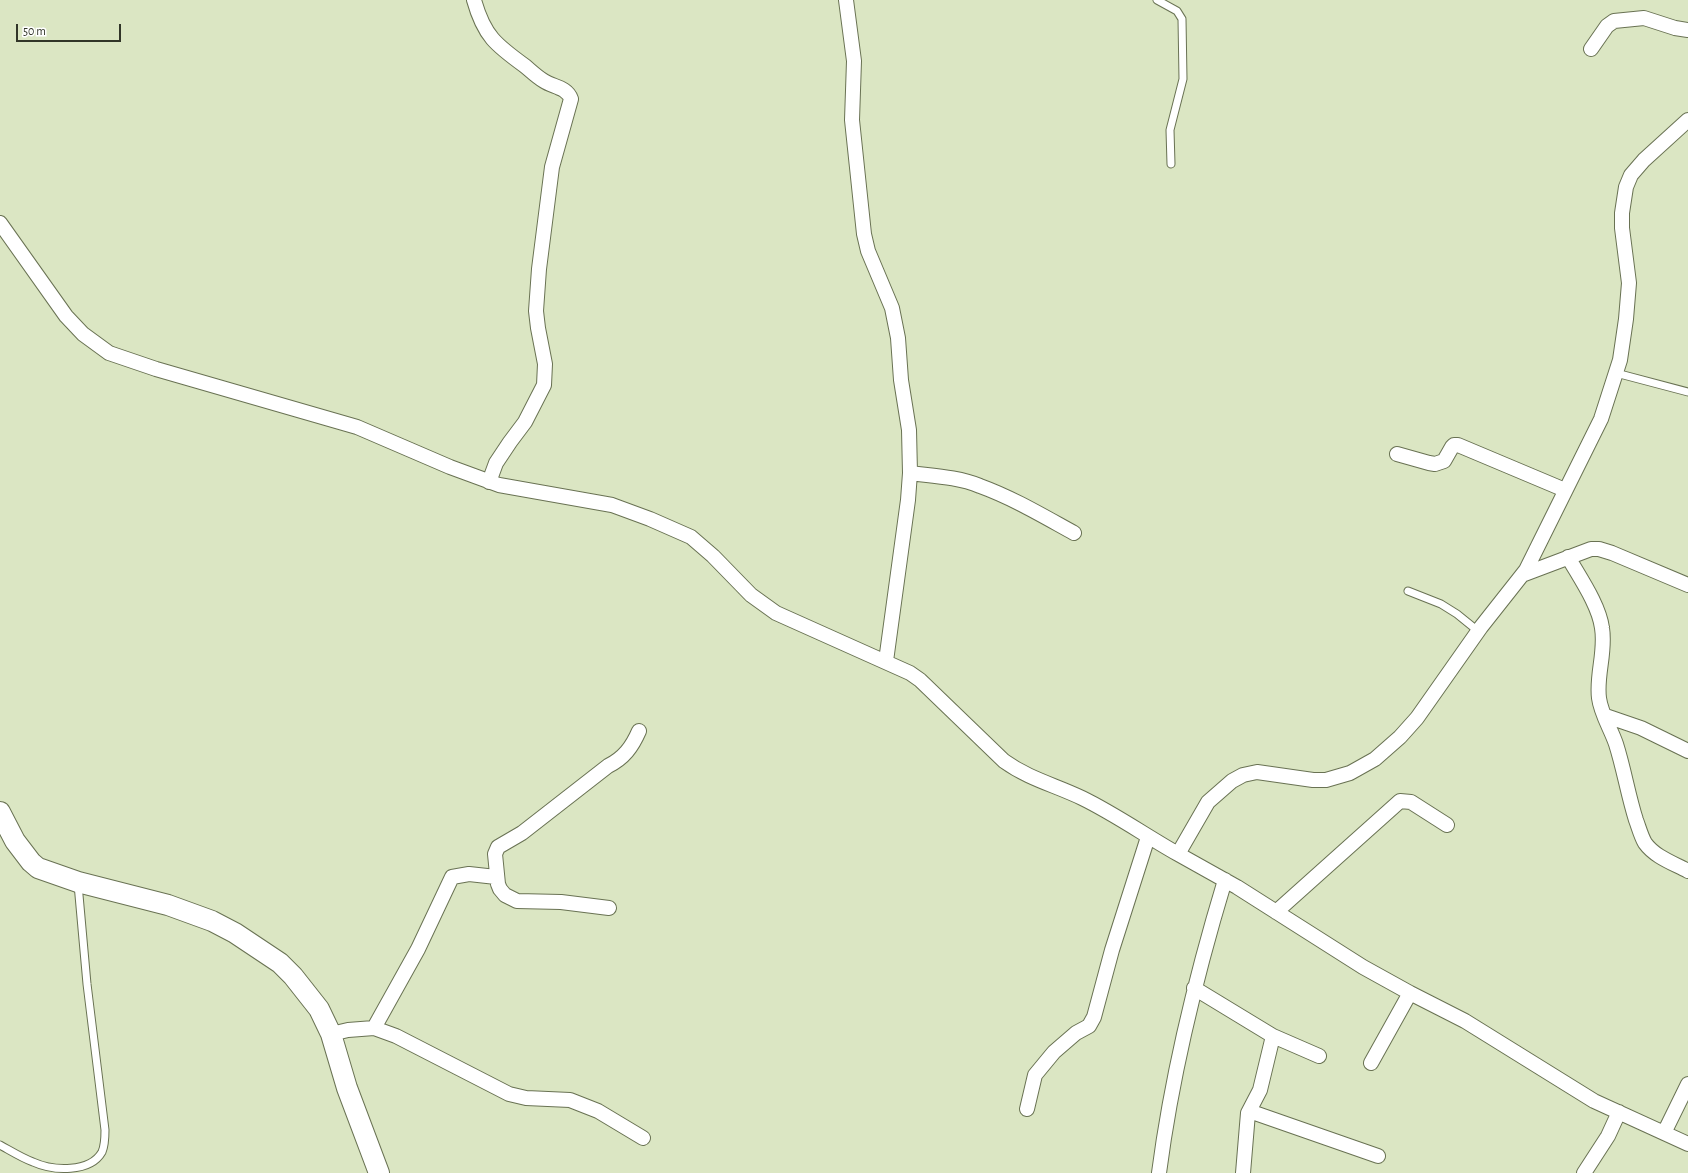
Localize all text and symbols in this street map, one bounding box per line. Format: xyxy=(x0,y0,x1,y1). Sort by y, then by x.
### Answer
scale bar xyxy=(18,16,123,42)
text: 50 m xyxy=(23,25,46,37)

